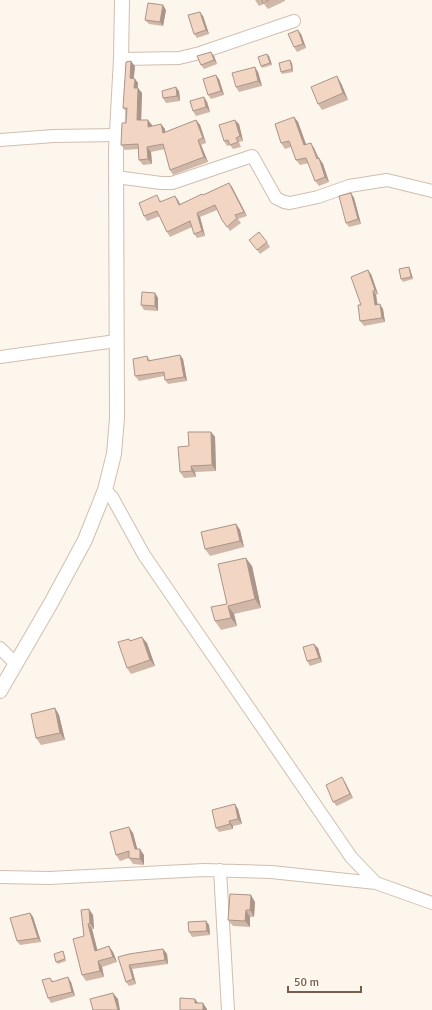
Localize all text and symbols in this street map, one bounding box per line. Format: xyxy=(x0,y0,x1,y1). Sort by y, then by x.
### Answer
scale bar xyxy=(288,968,361,994)
text: 50 m xyxy=(294,975,319,990)

